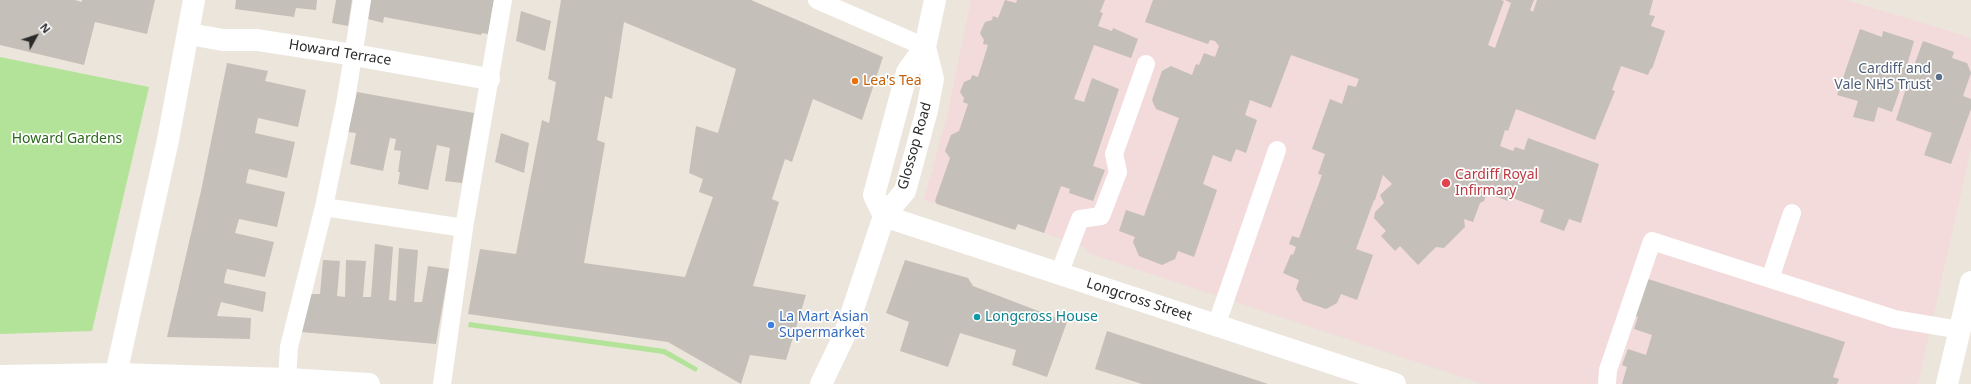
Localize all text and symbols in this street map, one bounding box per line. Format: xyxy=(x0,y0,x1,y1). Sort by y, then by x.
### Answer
north arrow xyxy=(16,16,56,56)
text: N xyxy=(37,20,54,36)
street label: Howard Terrace xyxy=(288,37,392,69)
place label: Cardiff and Vale NHS Trust xyxy=(1834,61,1931,94)
marker: Cardiff and Vale NHS Trust xyxy=(1934,72,1944,82)
place label: Lea's Tea xyxy=(863,73,922,89)
marker: Lea's Tea xyxy=(850,76,860,86)
street label: Glossop Road xyxy=(895,100,935,192)
park label: Howard Gardens xyxy=(12,131,122,147)
place label: Cardiff Royal Infirmary xyxy=(1455,167,1538,200)
marker: Cardiff Royal Infirmary xyxy=(1440,177,1452,189)
street label: Longcross Street xyxy=(1084,275,1194,325)
place label: La Mart Asian Supermarket xyxy=(779,309,869,342)
place label: Longcross House xyxy=(985,309,1098,325)
marker: Longcross House xyxy=(972,312,982,322)
marker: La Mart Asian Supermarket xyxy=(766,320,776,330)

